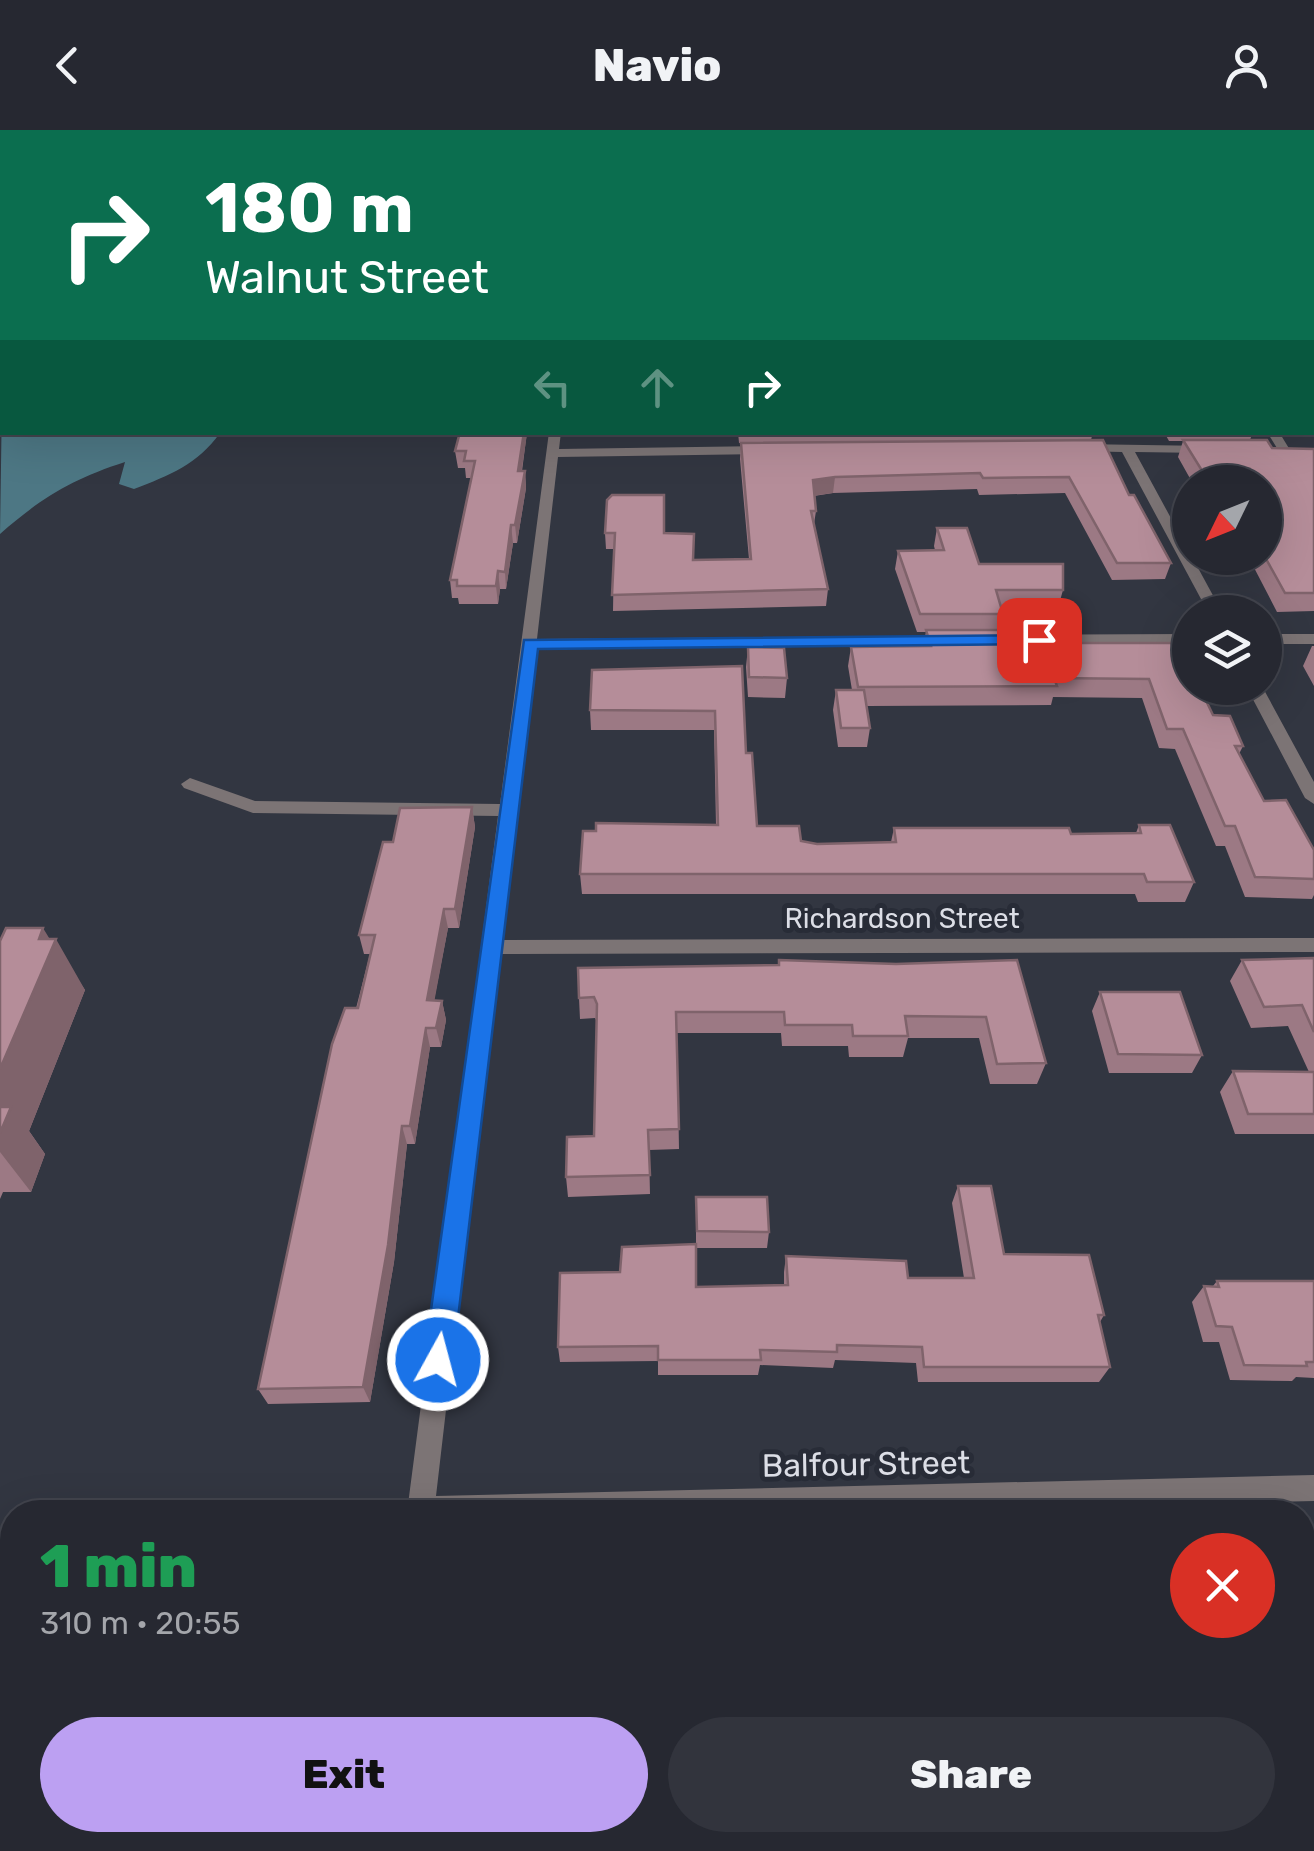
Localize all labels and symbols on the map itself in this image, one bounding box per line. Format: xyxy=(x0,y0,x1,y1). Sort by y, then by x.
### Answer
north arrow xyxy=(1172,465,1282,575)
pin xyxy=(997,598,1082,683)
street label: Richardson Street xyxy=(784,902,1020,935)
position arrow xyxy=(386,1308,490,1412)
street label: Balfour Street xyxy=(762,1443,970,1485)

